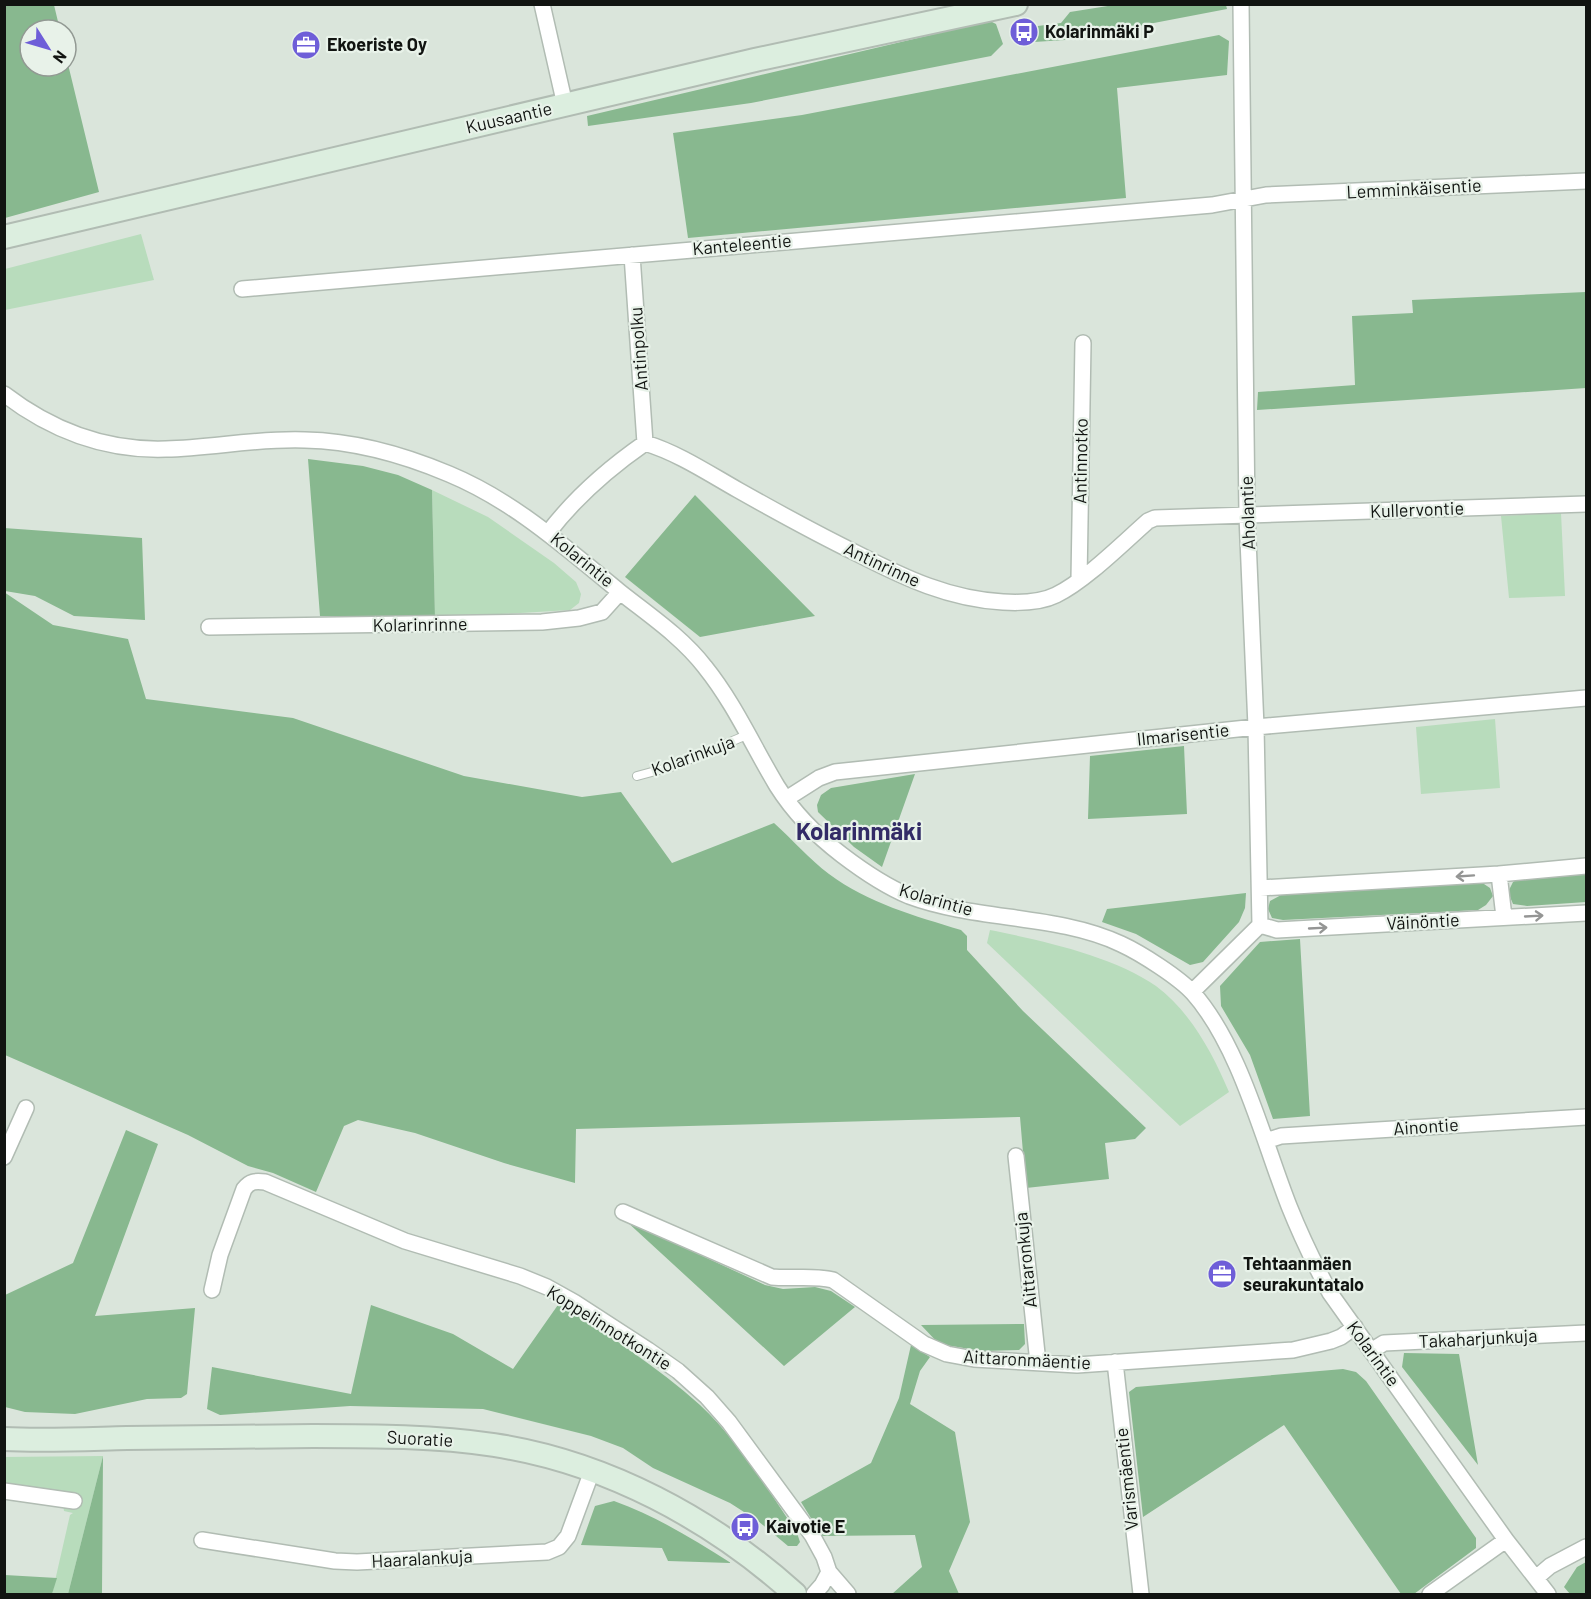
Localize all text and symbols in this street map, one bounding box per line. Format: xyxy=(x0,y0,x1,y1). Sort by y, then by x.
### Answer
bus stop icon: Kolarinmäki P xyxy=(1008,16,1040,48)
north arrow xyxy=(18,18,78,78)
place label: Kolarinmäki P xyxy=(1045,20,1154,42)
office icon: Ekoeriste Oy xyxy=(290,29,322,61)
place label: Ekoeriste Oy xyxy=(327,33,427,55)
text: N xyxy=(50,47,71,67)
street label: Kuusaantie xyxy=(464,96,554,138)
street label: Lemminkäisentie xyxy=(1346,173,1482,203)
street label: Kanteleentie xyxy=(691,229,792,259)
street label: Antinpolku xyxy=(624,306,652,392)
street label: Antinnotko xyxy=(1068,418,1092,504)
street label: Aholantie xyxy=(1235,476,1259,550)
street label: Kullervontie xyxy=(1370,496,1464,522)
street label: Kolarintie xyxy=(546,527,619,592)
street label: Antinrinne xyxy=(841,537,924,591)
street label: Kolarinrinne xyxy=(372,612,468,636)
street label: Ilmarisentie xyxy=(1136,718,1230,750)
street label: Kolarinkuja xyxy=(648,730,737,780)
district label: Kolarinmäki xyxy=(796,816,922,845)
one-way arrow xyxy=(1456,870,1476,881)
street label: Kolarintie xyxy=(897,878,976,920)
street label: Väinöntie xyxy=(1386,908,1460,934)
one-way arrow xyxy=(1523,910,1543,921)
one-way arrow xyxy=(1308,922,1327,933)
street label: Ainontie xyxy=(1393,1113,1459,1139)
street label: Aittaronkuja xyxy=(1009,1211,1041,1309)
place label: Tehtaanmäen seurakuntatalo xyxy=(1243,1252,1364,1295)
office icon: Tehtaanmäen seurakuntatalo xyxy=(1206,1258,1238,1290)
street label: Koppelinnotkontie xyxy=(543,1280,676,1374)
street label: Kolarintie xyxy=(1343,1316,1405,1390)
street label: Takaharjunkuja xyxy=(1418,1324,1538,1352)
street label: Aittaronmäentie xyxy=(963,1345,1091,1373)
street label: Suoratie xyxy=(386,1425,454,1451)
street label: Varismäentie xyxy=(1110,1427,1142,1531)
bus stop icon: Kaivotie E xyxy=(729,1511,761,1543)
place label: Kaivotie E xyxy=(766,1515,845,1537)
street label: Haaralankuja xyxy=(371,1544,473,1572)

